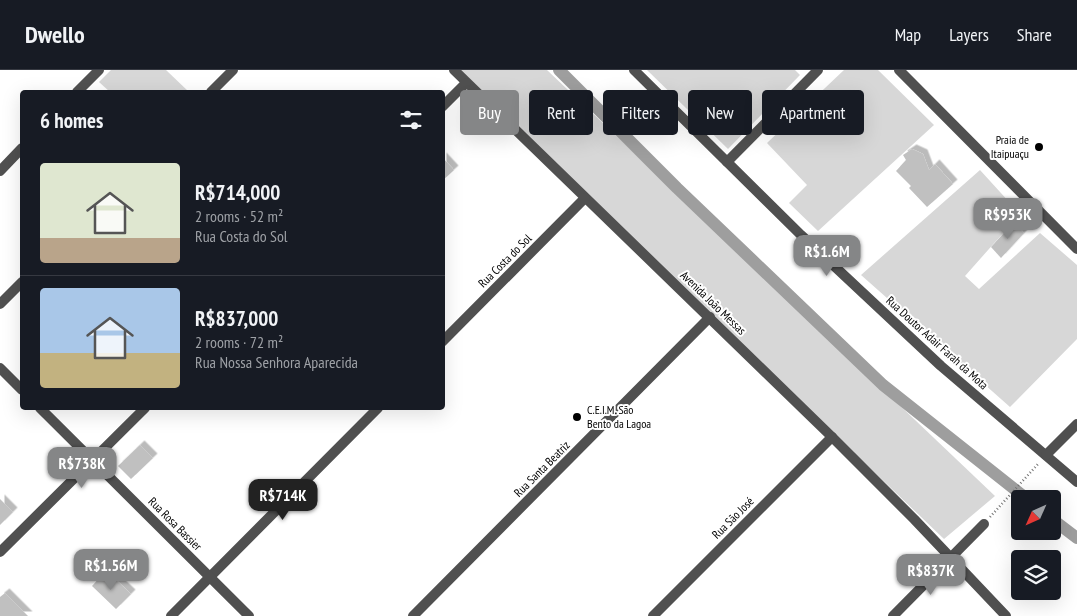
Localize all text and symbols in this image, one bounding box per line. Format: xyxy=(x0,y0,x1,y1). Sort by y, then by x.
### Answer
text: Dwello xyxy=(25,19,85,50)
text: Map xyxy=(895,23,921,46)
text: Layers xyxy=(949,23,989,46)
text: Share xyxy=(1017,23,1052,46)
chip: Buy xyxy=(460,90,519,135)
chip: Rent xyxy=(529,90,593,135)
chip: Filters xyxy=(603,90,678,135)
chip: New xyxy=(688,90,752,135)
chip: Apartment xyxy=(762,90,864,135)
icon: filters xyxy=(397,106,425,134)
text: 6 homes xyxy=(40,107,103,134)
place label: Praia de Itaipuaçu xyxy=(991,132,1029,161)
marker: Praia de Itaipuaçu xyxy=(1033,141,1045,153)
text: R$714,000 xyxy=(195,179,280,206)
icon: home xyxy=(80,183,140,243)
pin: R$953K xyxy=(967,198,1049,240)
text: R$953K xyxy=(985,204,1031,224)
text: 2 rooms · 52 m² xyxy=(195,206,283,226)
text: Rua Costa do Sol xyxy=(195,226,288,246)
street label: Rua Costa do Sol xyxy=(475,231,535,290)
pin: R$1.6M xyxy=(786,234,868,277)
text: R$1.6M xyxy=(804,241,850,261)
street label: Avenida João Messas xyxy=(677,268,749,338)
street label: Rua Doutor Adair Farah da Mota xyxy=(883,293,992,393)
text: R$837,000 xyxy=(195,305,278,332)
icon: home xyxy=(80,308,140,368)
text: 2 rooms · 72 m² xyxy=(195,332,283,352)
text: Rua Nossa Senhora Aparecida xyxy=(195,352,358,372)
place label: C.E.I.M. São Bento da Lagoa xyxy=(587,402,651,431)
marker: C.E.I.M. São Bento da Lagoa xyxy=(571,411,583,423)
street label: Rua Santa Beatriz xyxy=(511,438,573,500)
pin: R$738K xyxy=(41,446,123,489)
text: R$738K xyxy=(59,453,105,473)
pin: R$714K xyxy=(242,478,324,521)
text: R$714K xyxy=(260,485,306,505)
north arrow xyxy=(1011,490,1061,540)
map controls xyxy=(1011,490,1061,600)
street label: Rua Rosa Bassier xyxy=(145,494,206,554)
street label: Rua São José xyxy=(709,494,757,542)
pin: R$1.56M xyxy=(65,548,157,591)
button: layers xyxy=(1011,550,1061,600)
pin: R$837K xyxy=(890,554,972,596)
text: R$1.56M xyxy=(85,555,137,575)
text: R$837K xyxy=(908,560,954,580)

